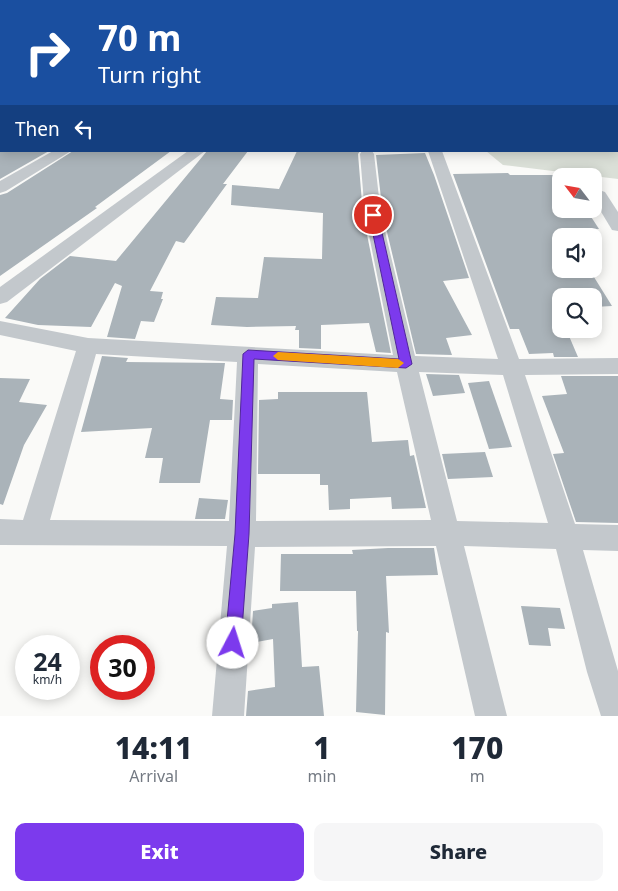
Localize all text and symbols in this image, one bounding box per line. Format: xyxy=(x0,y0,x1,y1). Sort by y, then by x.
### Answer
text: 70 m xyxy=(98,14,181,61)
icon: right xyxy=(15,20,80,85)
text: Turn right xyxy=(98,59,201,89)
icon: left xyxy=(70,115,98,143)
text: Then xyxy=(15,116,60,142)
north arrow xyxy=(552,168,602,218)
map controls xyxy=(552,168,602,338)
pin xyxy=(352,194,394,236)
icon: arrive xyxy=(359,201,387,229)
button: sound xyxy=(552,228,602,278)
button: search xyxy=(552,288,602,338)
position arrow xyxy=(206,616,258,668)
speed limit sign: 30 xyxy=(90,635,155,700)
text: 24 xyxy=(33,644,62,678)
text: km/h xyxy=(33,671,62,688)
text: 14:11 xyxy=(115,727,193,768)
text: 1 xyxy=(313,727,331,768)
text: 170 xyxy=(451,727,503,768)
text: Arrival xyxy=(129,765,178,787)
text: min xyxy=(307,765,336,787)
text: m xyxy=(470,765,485,787)
button: Exit xyxy=(15,823,304,881)
button: Share xyxy=(314,823,603,881)

